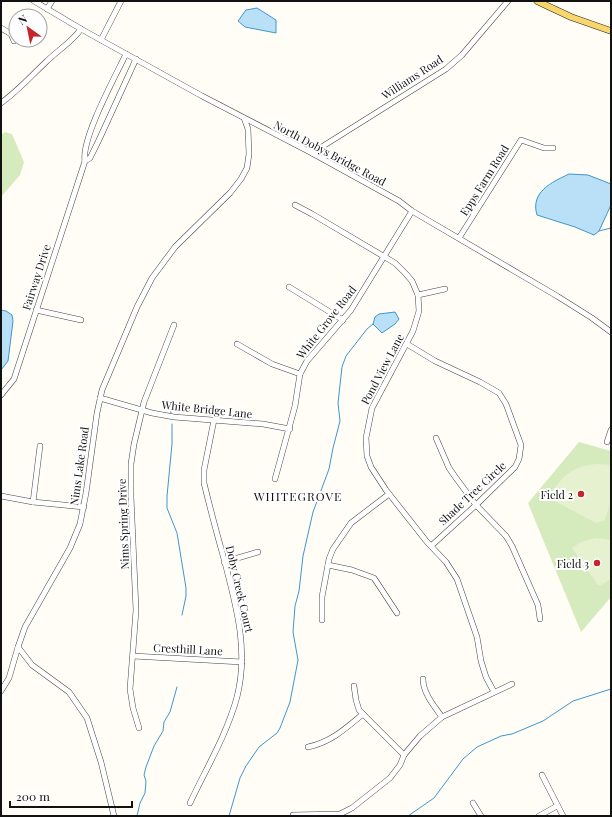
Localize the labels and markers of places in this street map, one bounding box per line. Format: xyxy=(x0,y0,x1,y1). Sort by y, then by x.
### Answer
place label: Field 2 xyxy=(541,487,573,502)
marker: Field 2 xyxy=(576,489,586,499)
place label: Field 3 xyxy=(557,556,589,571)
marker: Field 3 xyxy=(592,558,602,568)

